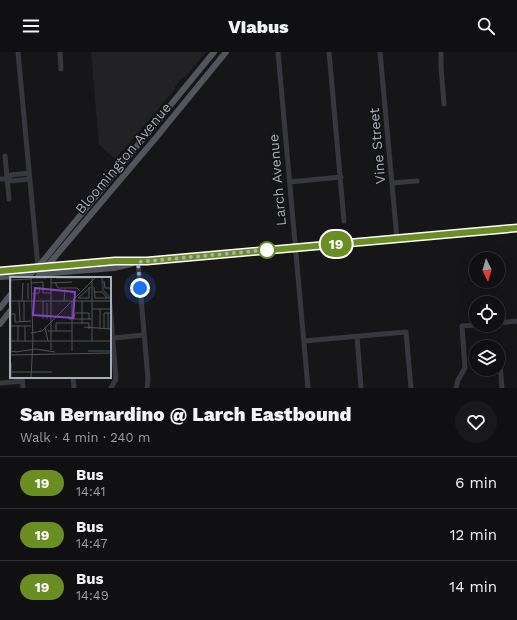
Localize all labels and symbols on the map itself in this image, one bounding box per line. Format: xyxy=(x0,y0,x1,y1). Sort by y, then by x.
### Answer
street label: Bloomington Avenue xyxy=(72,99,174,217)
street label: Vine Street xyxy=(366,107,388,185)
street label: Larch Avenue xyxy=(265,133,289,227)
line badge: 19 xyxy=(318,231,354,257)
unlabelled marker xyxy=(258,241,276,259)
north arrow xyxy=(469,252,505,288)
inset map xyxy=(10,277,111,378)
your location xyxy=(130,278,150,298)

